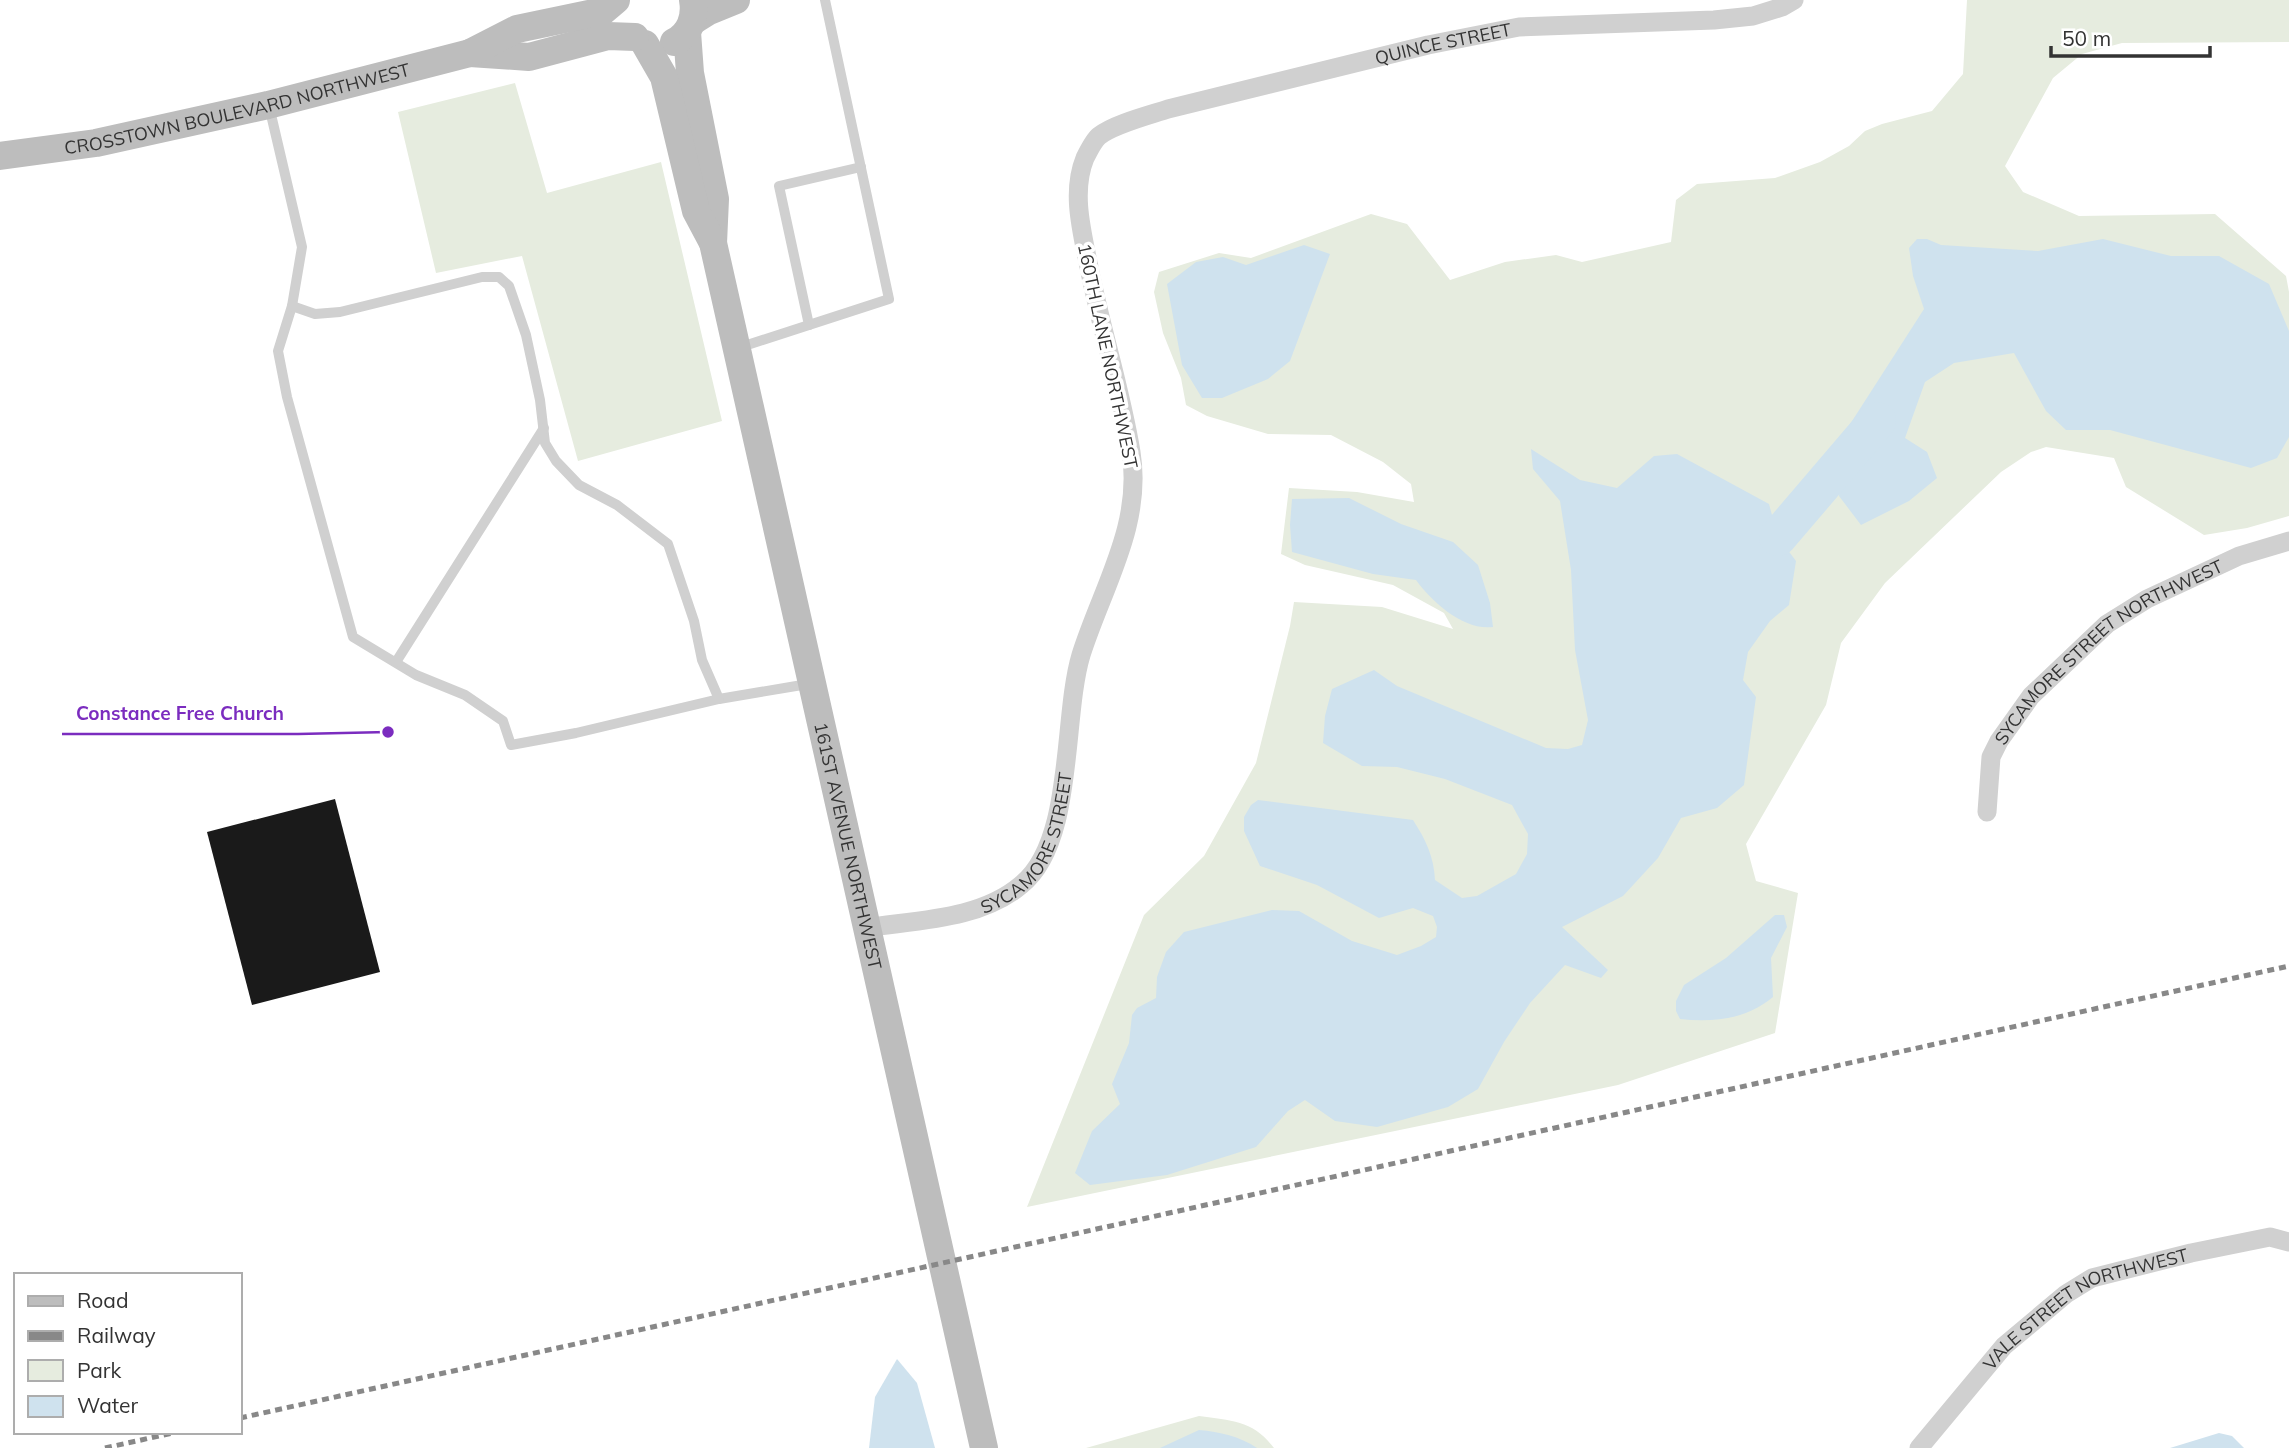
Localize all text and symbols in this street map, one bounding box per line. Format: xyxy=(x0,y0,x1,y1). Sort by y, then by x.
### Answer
scale bar xyxy=(2051,14,2210,58)
street label: QUINCE STREET xyxy=(1372,17,1513,69)
text: 50 m xyxy=(2062,25,2111,51)
street label: CROSSTOWN BOULEVARD NORTHWEST xyxy=(63,57,412,159)
street label: 160TH LANE NORTHWEST xyxy=(1073,241,1143,471)
street label: SYCAMORE STREET NORTHWEST xyxy=(1989,554,2226,749)
callout: Constance Free Church xyxy=(62,694,298,734)
text: Constance Free Church xyxy=(76,701,284,725)
street label: 161ST AVENUE NORTHWEST xyxy=(810,720,888,972)
street label: SYCAMORE STREET xyxy=(977,771,1076,918)
street label: VALE STREET NORTHWEST xyxy=(1978,1243,2190,1374)
legend xyxy=(14,1273,242,1434)
text: Road xyxy=(77,1287,128,1313)
text: Railway xyxy=(77,1322,156,1348)
text: Park xyxy=(77,1357,121,1383)
text: Water xyxy=(77,1392,138,1418)

